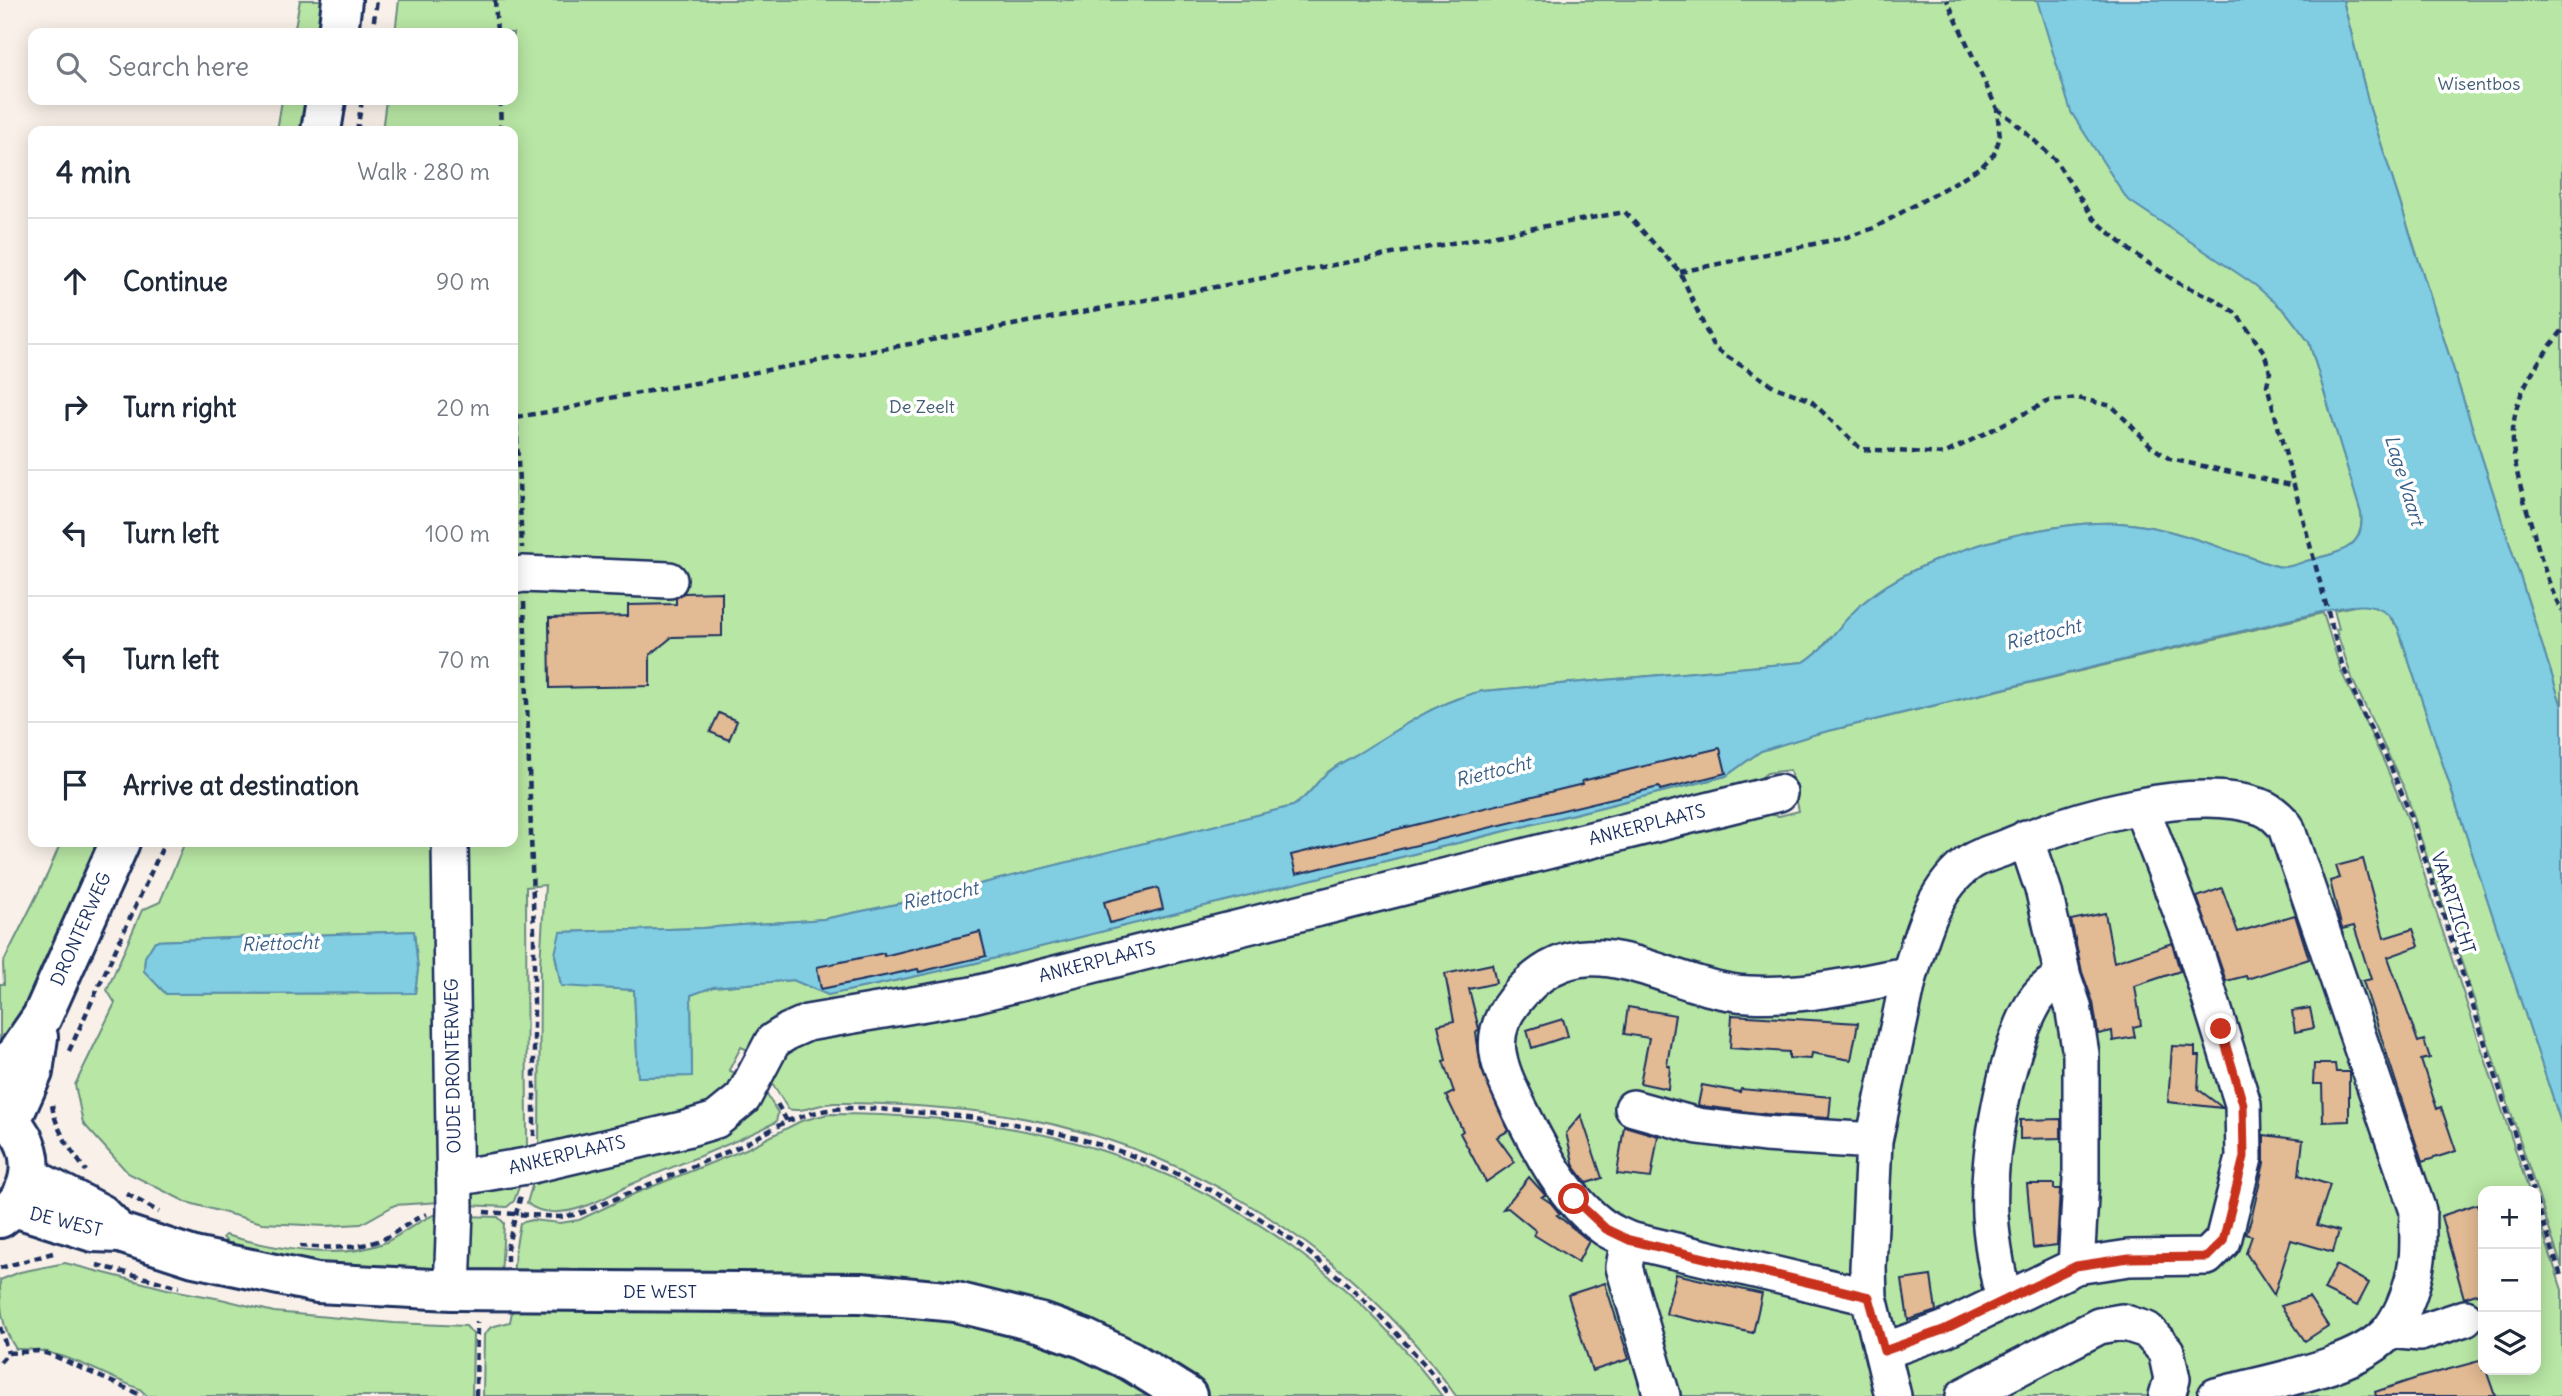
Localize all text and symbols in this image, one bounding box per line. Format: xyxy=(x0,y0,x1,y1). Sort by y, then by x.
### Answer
search box xyxy=(28,28,518,105)
icon: search xyxy=(52,48,90,86)
text: Search here xyxy=(108,50,249,83)
park label: Wisentbos xyxy=(2438,72,2520,95)
text: 4 min xyxy=(56,153,131,191)
text: Walk · 280 m xyxy=(357,157,490,186)
icon: ahead xyxy=(56,262,94,300)
text: Continue xyxy=(123,265,228,298)
text: 90 m xyxy=(436,267,490,296)
icon: right xyxy=(56,388,94,426)
text: Turn right xyxy=(123,391,236,424)
text: 20 m xyxy=(437,393,490,422)
park label: De Zeelt xyxy=(889,395,955,418)
water label: Lage Vaart xyxy=(2380,432,2431,531)
icon: left xyxy=(56,514,94,552)
text: Turn left xyxy=(123,517,219,550)
text: 100 m xyxy=(425,519,490,548)
water label: Riettocht xyxy=(2003,612,2086,655)
icon: left xyxy=(56,640,94,678)
text: Turn left xyxy=(123,643,219,676)
text: 70 m xyxy=(438,645,490,674)
water label: Riettocht xyxy=(1453,749,1536,792)
icon: arrive xyxy=(56,766,94,804)
text: Arrive at destination xyxy=(123,769,359,802)
street label: ANKERPLAATS xyxy=(1586,799,1708,850)
street label: VAARTZICHT xyxy=(2426,849,2481,957)
street label: DRONTERWEG xyxy=(45,869,116,989)
water label: Riettocht xyxy=(900,875,983,915)
water label: Riettocht xyxy=(241,930,321,956)
street label: ANKERPLAATS xyxy=(1036,936,1158,987)
street label: OUDE DRONTERWEG xyxy=(439,978,466,1154)
route end xyxy=(2205,1013,2236,1044)
street label: ANKERPLAATS xyxy=(506,1130,628,1179)
route start xyxy=(1558,1183,1589,1214)
map controls xyxy=(2478,1186,2541,1375)
button: + xyxy=(2478,1186,2541,1249)
street label: DE WEST xyxy=(27,1201,105,1242)
button: − xyxy=(2478,1249,2541,1312)
street label: DE WEST xyxy=(623,1280,697,1303)
button: layers xyxy=(2478,1312,2541,1375)

